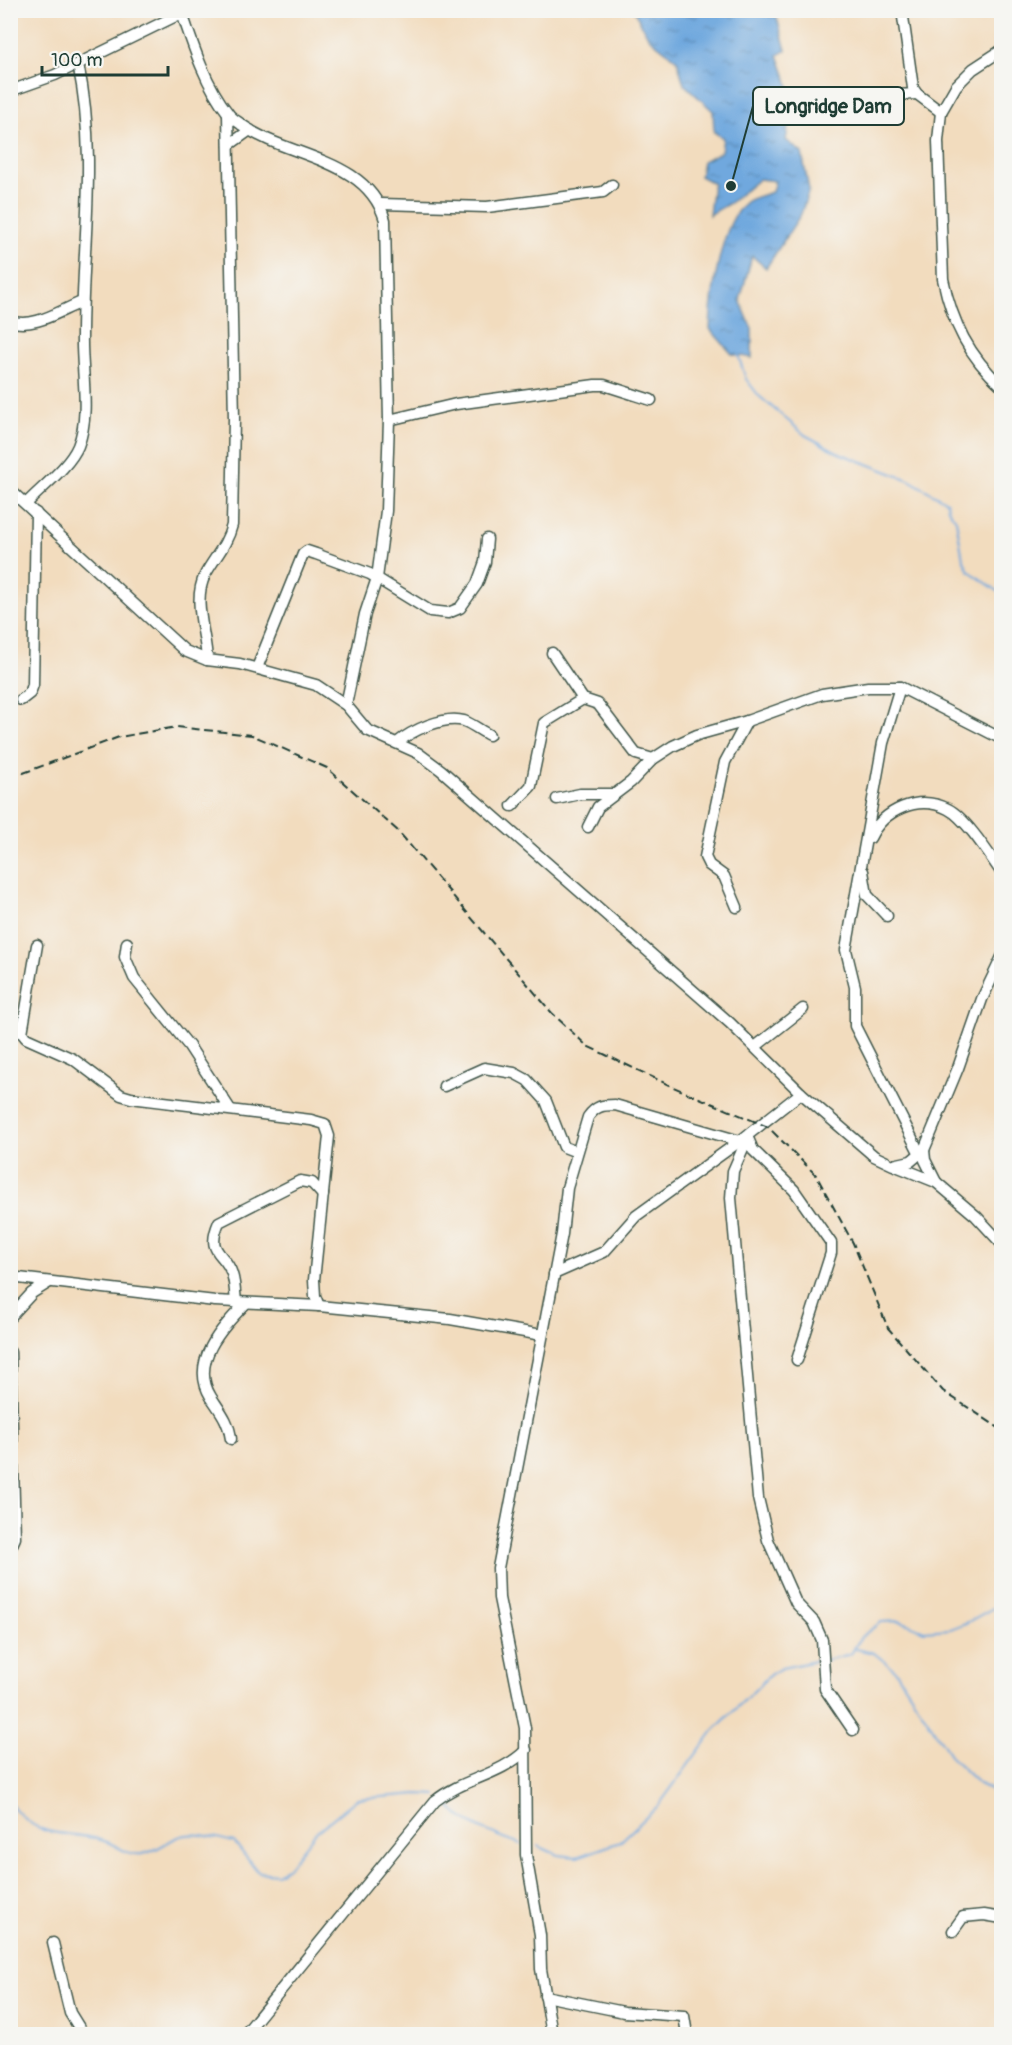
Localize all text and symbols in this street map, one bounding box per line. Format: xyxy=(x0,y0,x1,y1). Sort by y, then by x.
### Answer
scale bar xyxy=(42,39,168,77)
text: 100 m xyxy=(51,49,103,72)
callout: Longridge Dam xyxy=(753,87,904,125)
text: Longridge Dam xyxy=(764,94,892,119)

